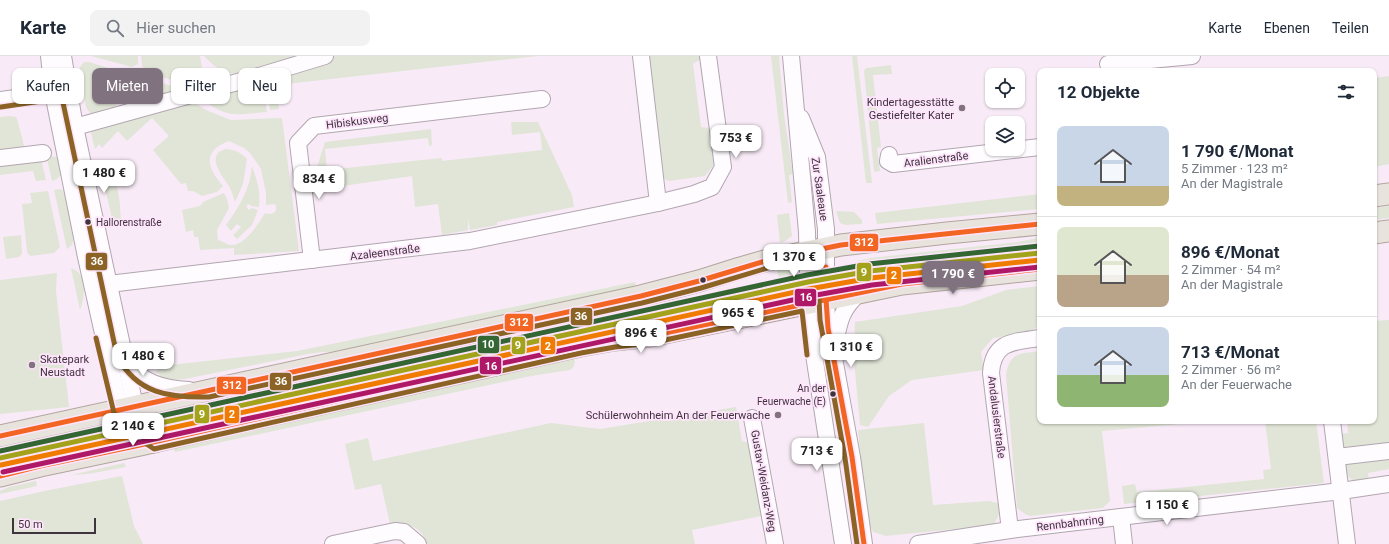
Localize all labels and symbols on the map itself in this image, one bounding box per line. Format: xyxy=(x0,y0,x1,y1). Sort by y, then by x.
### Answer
place label: Kindertagesstätte Gestiefelter Kater xyxy=(867,96,954,122)
marker: Kindertagesstätte Gestiefelter Kater xyxy=(957,103,967,113)
street label: Hibiskusweg xyxy=(325,111,389,132)
pin: 753 € xyxy=(708,125,764,159)
street label: Aralienstraße xyxy=(903,149,969,170)
street label: Zur Saaleaue xyxy=(809,157,830,222)
pin: 1 480 € xyxy=(67,160,141,194)
pin: 834 € xyxy=(291,166,347,200)
marker: Hallorenstraße xyxy=(83,217,93,227)
place label: Hallorenstraße xyxy=(96,217,162,228)
line badge: 312 xyxy=(849,233,879,252)
text: 312 xyxy=(855,236,873,249)
street label: Azaleenstraße xyxy=(349,242,421,263)
pin: 1 370 € xyxy=(757,244,831,278)
line badge: 36 xyxy=(85,252,108,271)
text: 36 xyxy=(91,255,103,268)
pin: 1 790 € xyxy=(916,261,990,295)
line badge: 9 xyxy=(856,262,872,282)
text: 9 xyxy=(861,266,867,279)
line badge: 2 xyxy=(886,266,902,285)
text: 2 xyxy=(891,269,897,282)
unlabelled marker xyxy=(698,275,708,285)
line badge: 16 xyxy=(794,288,817,307)
text: 16 xyxy=(800,291,812,304)
pin: 965 € xyxy=(710,300,766,334)
line badge: 36 xyxy=(570,307,593,326)
text: 36 xyxy=(575,310,587,323)
line badge: 312 xyxy=(504,313,534,332)
text: 312 xyxy=(510,316,528,329)
pin: 896 € xyxy=(613,320,669,354)
pin: 1 310 € xyxy=(814,334,888,368)
line badge: 10 xyxy=(477,335,500,354)
line badge: 9 xyxy=(511,336,526,355)
line badge: 2 xyxy=(540,336,556,355)
text: 10 xyxy=(482,338,494,351)
text: 9 xyxy=(515,339,521,352)
text: 2 xyxy=(545,340,551,353)
pin: 1 480 € xyxy=(106,343,180,377)
place label: Skatepark Neustadt xyxy=(40,353,89,379)
line badge: 16 xyxy=(479,356,502,375)
marker: Skatepark Neustadt xyxy=(27,360,37,370)
text: 16 xyxy=(485,360,497,373)
line badge: 36 xyxy=(269,372,292,391)
text: 36 xyxy=(275,375,287,388)
street label: Andalusierstraße xyxy=(985,375,1008,459)
line badge: 312 xyxy=(216,376,247,395)
text: 312 xyxy=(223,379,241,392)
place label: An der Feuerwache (E) xyxy=(757,383,827,408)
marker: An der Feuerwache (E) xyxy=(828,389,838,399)
line badge: 9 xyxy=(194,404,210,424)
line badge: 2 xyxy=(224,405,240,424)
text: 9 xyxy=(199,408,205,421)
text: 2 xyxy=(229,408,235,421)
place label: Schülerwohnheim An der Feuerwache xyxy=(586,409,770,422)
marker: Schülerwohnheim An der Feuerwache xyxy=(773,410,783,420)
pin: 2 140 € xyxy=(96,413,170,447)
street label: Gustav-Weidanz-Weg xyxy=(748,429,779,533)
pin: 713 € xyxy=(789,438,845,472)
pin: 1 150 € xyxy=(1130,492,1204,526)
street label: Rennbahnring xyxy=(1036,513,1104,534)
scale bar xyxy=(12,516,96,535)

